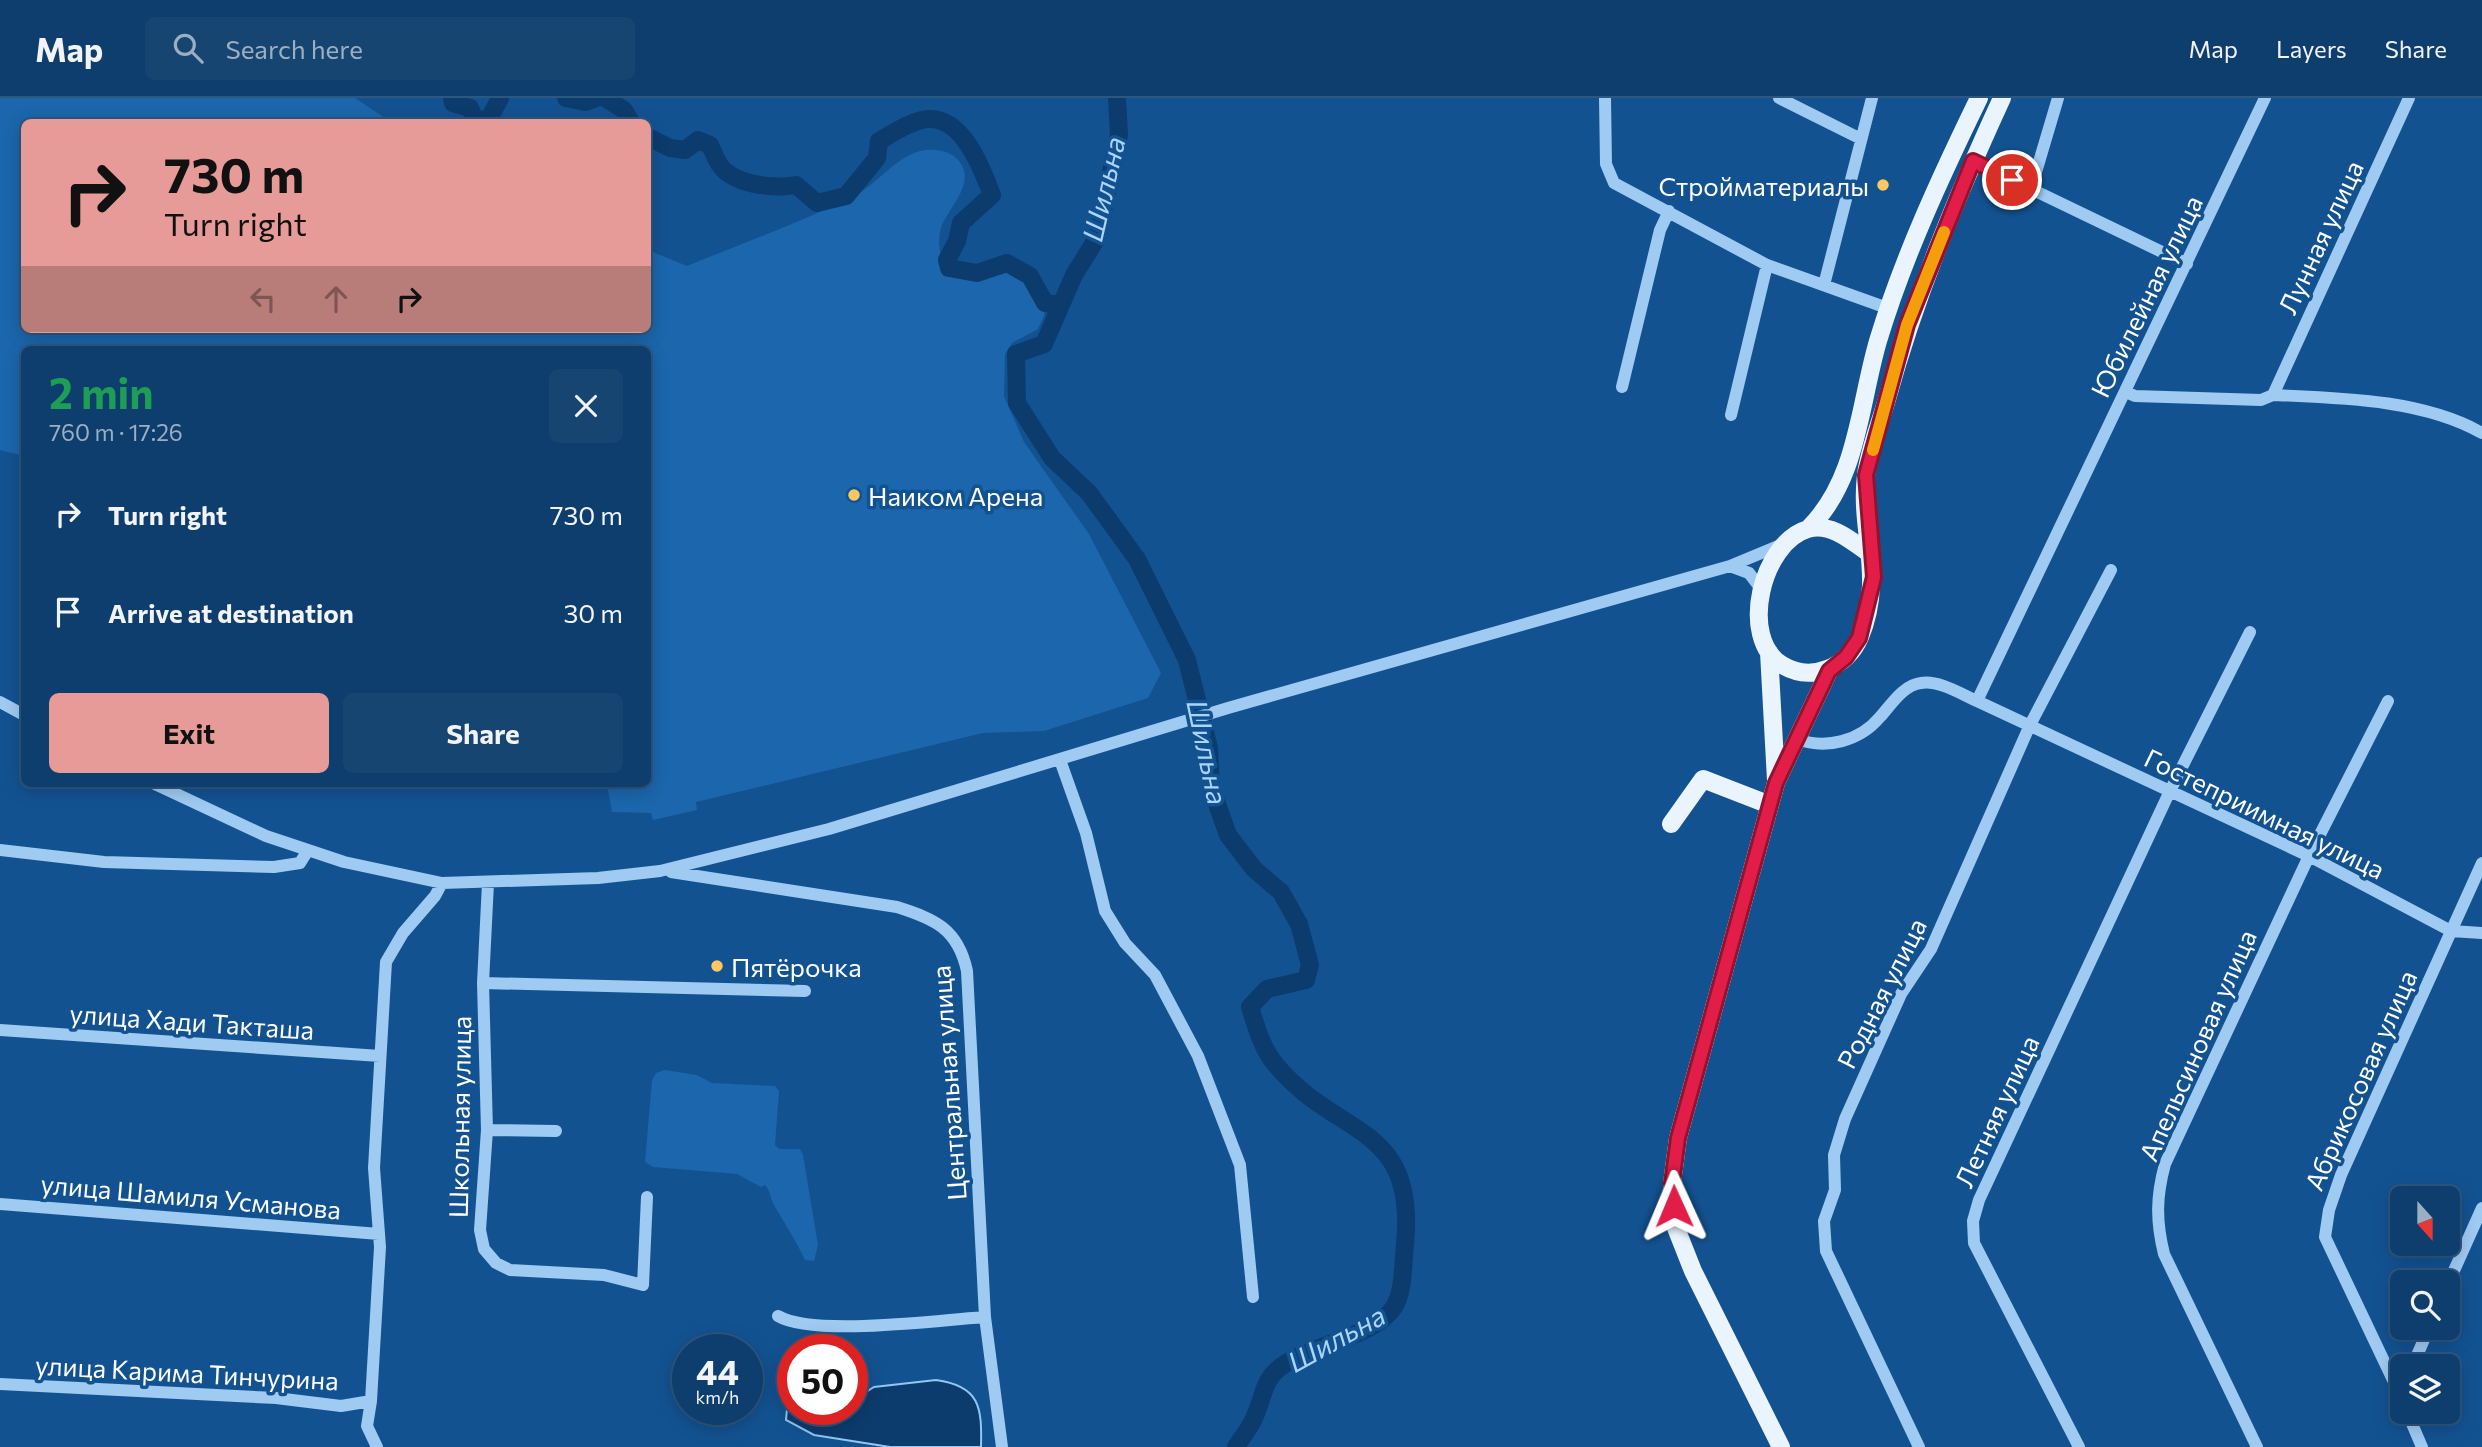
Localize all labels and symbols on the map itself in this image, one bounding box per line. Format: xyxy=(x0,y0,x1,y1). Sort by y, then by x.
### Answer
water label: Шильна xyxy=(1074,133,1132,245)
pin xyxy=(1982,150,2042,210)
street label: Лунная улица xyxy=(2271,155,2369,319)
place label: Стройматериалы xyxy=(1658,170,1869,201)
marker: Стройматериалы xyxy=(1875,177,1891,193)
street label: Юбилейная улица xyxy=(2084,190,2208,402)
place label: Наиком Арена xyxy=(868,480,1043,511)
marker: Наиком Арена xyxy=(846,487,862,503)
water label: Шильна xyxy=(1180,696,1236,808)
street label: Гостеприимная улица xyxy=(2140,741,2390,885)
street label: Родная улица xyxy=(1830,913,1932,1073)
street label: Апельсиновая улица xyxy=(2132,925,2262,1165)
place label: Пятёрочка xyxy=(731,951,862,982)
marker: Пятёрочка xyxy=(709,958,725,974)
street label: Центральная улица xyxy=(924,964,972,1202)
street label: Абрикосовая улица xyxy=(2298,965,2422,1195)
street label: улица Хади Такташа xyxy=(69,997,315,1045)
street label: Школьная улица xyxy=(442,1016,476,1218)
street label: Летняя улица xyxy=(1947,1030,2045,1192)
street label: улица Шамиля Усманова xyxy=(39,1167,343,1225)
position arrow xyxy=(1637,1169,1711,1243)
north arrow xyxy=(2390,1186,2460,1256)
water label: Шильна xyxy=(1281,1297,1391,1379)
speed limit sign: 50 xyxy=(777,1334,868,1425)
street label: улица Карима Тинчурина xyxy=(34,1349,340,1395)

